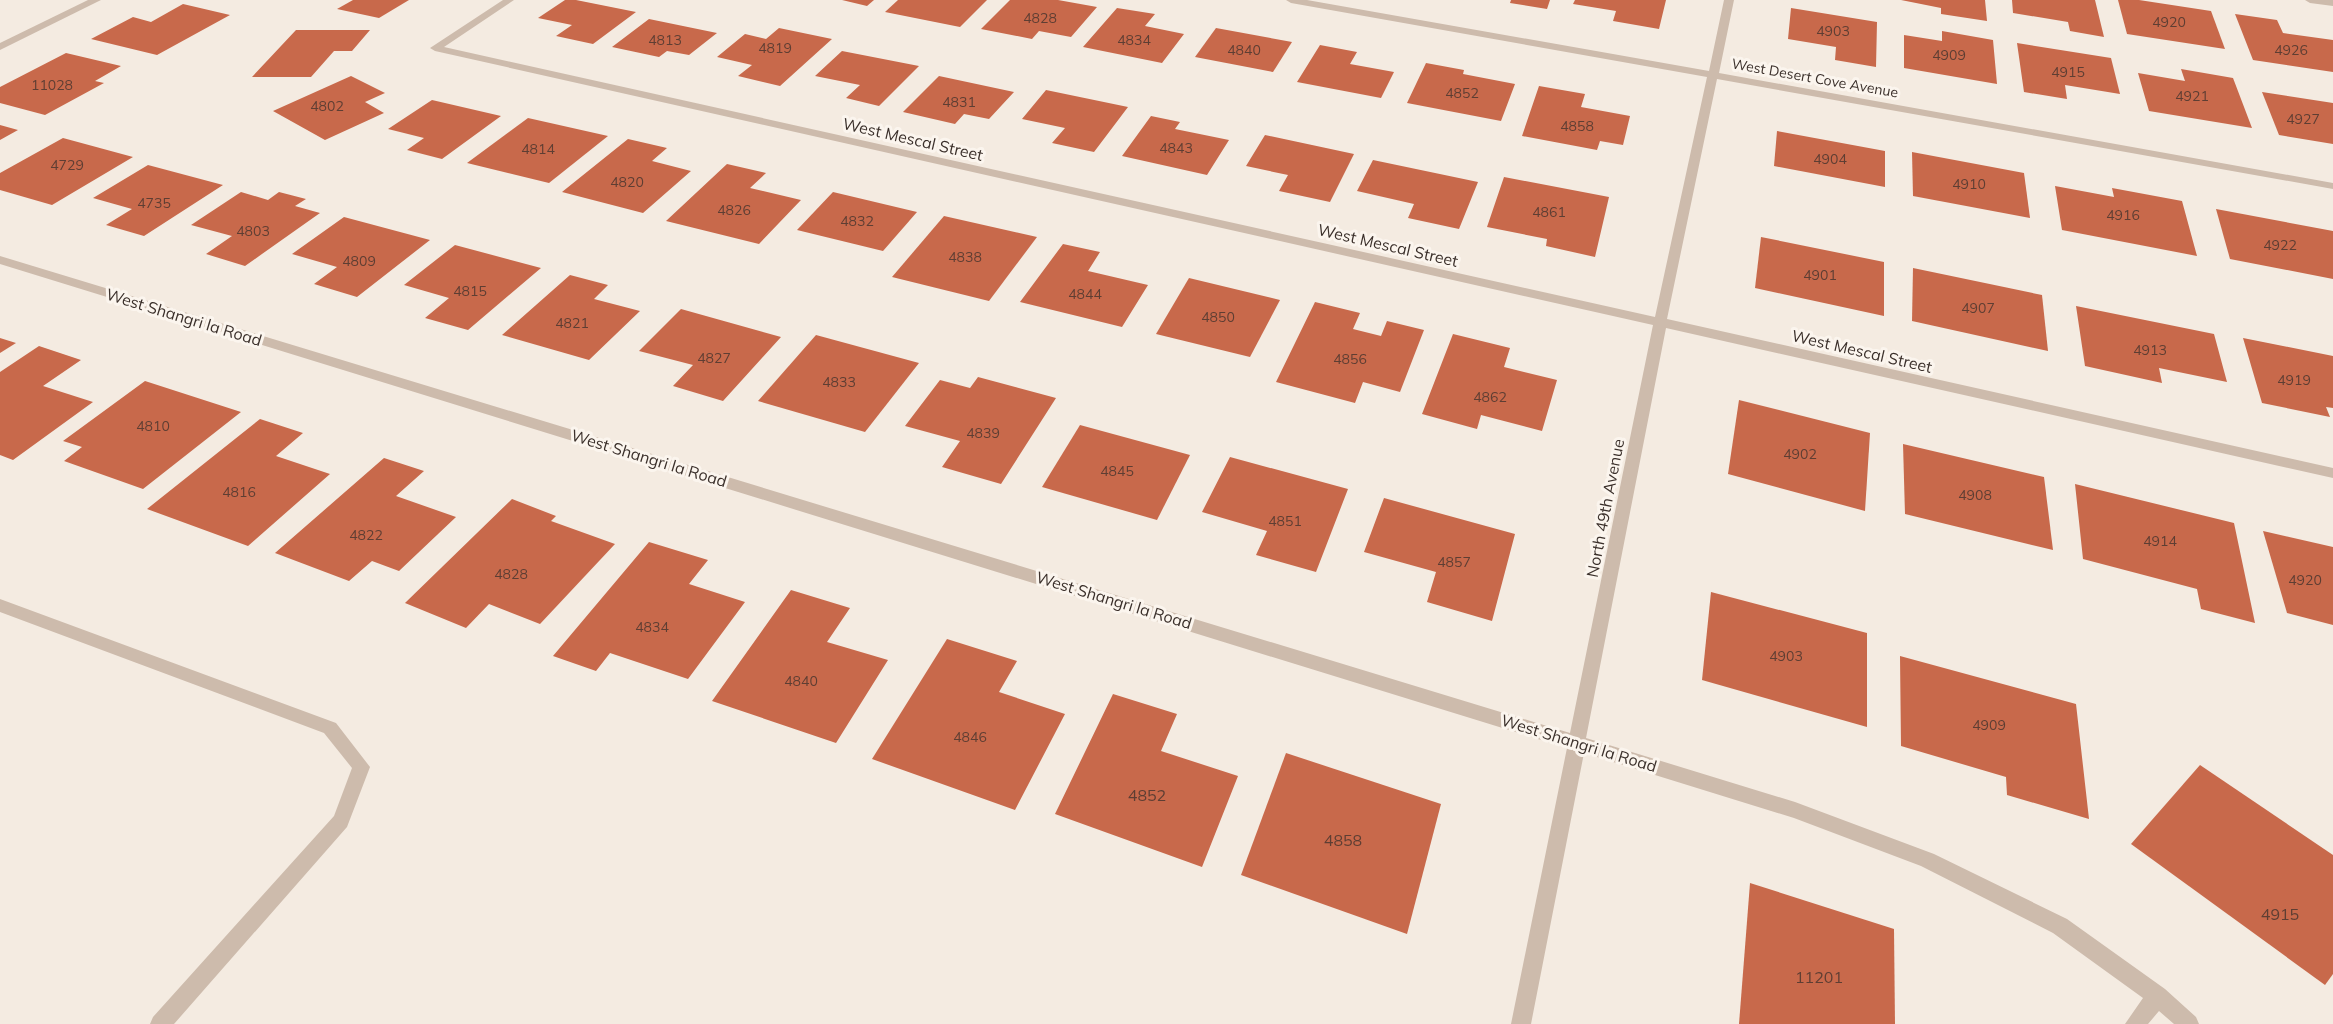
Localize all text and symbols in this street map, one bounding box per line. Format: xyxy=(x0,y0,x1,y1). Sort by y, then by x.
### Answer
house number: 4828 xyxy=(1023,9,1057,27)
house number: 4920 xyxy=(2152,13,2186,31)
house number: 4903 xyxy=(1816,22,1850,40)
house number: 4813 xyxy=(648,31,682,49)
house number: 4834 xyxy=(1117,31,1151,49)
house number: 4819 xyxy=(758,39,792,57)
house number: 4840 xyxy=(1227,41,1261,59)
house number: 4926 xyxy=(2274,41,2308,59)
house number: 4909 xyxy=(1932,46,1966,64)
street label: West Desert Cove Avenue xyxy=(1730,54,1900,102)
house number: 4915 xyxy=(2051,63,2085,81)
house number: 11028 xyxy=(31,76,73,94)
house number: 4852 xyxy=(1445,84,1479,102)
house number: 4921 xyxy=(2175,87,2209,105)
house number: 4831 xyxy=(942,93,976,111)
house number: 4802 xyxy=(310,97,344,115)
house number: 4927 xyxy=(2286,110,2320,128)
street label: West Mescal Street xyxy=(841,113,985,165)
house number: 4858 xyxy=(1560,117,1594,135)
house number: 4843 xyxy=(1159,139,1193,157)
house number: 4814 xyxy=(521,140,555,158)
house number: 4904 xyxy=(1813,150,1847,168)
house number: 4729 xyxy=(50,156,84,174)
house number: 4820 xyxy=(610,173,644,191)
house number: 4910 xyxy=(1952,175,1986,193)
house number: 4735 xyxy=(137,194,171,212)
house number: 4826 xyxy=(717,201,751,219)
house number: 4861 xyxy=(1532,203,1566,221)
house number: 4916 xyxy=(2106,206,2140,224)
house number: 4832 xyxy=(840,212,874,230)
street label: West Mescal Street xyxy=(1316,219,1460,271)
house number: 4803 xyxy=(236,222,270,240)
house number: 4922 xyxy=(2263,236,2297,254)
house number: 4838 xyxy=(948,248,982,266)
house number: 4809 xyxy=(342,252,376,270)
house number: 4901 xyxy=(1803,266,1837,284)
house number: 4815 xyxy=(453,282,487,300)
street label: West Shangri la Road xyxy=(104,284,264,350)
house number: 4844 xyxy=(1068,285,1102,303)
house number: 4907 xyxy=(1961,299,1995,317)
house number: 4850 xyxy=(1201,308,1235,326)
house number: 4821 xyxy=(555,314,589,332)
street label: West Mescal Street xyxy=(1790,325,1934,377)
house number: 4913 xyxy=(2133,341,2167,359)
house number: 4827 xyxy=(697,349,731,367)
house number: 4856 xyxy=(1333,350,1367,368)
house number: 4919 xyxy=(2277,371,2311,389)
house number: 4833 xyxy=(822,373,856,391)
house number: 4862 xyxy=(1473,388,1507,406)
house number: 4810 xyxy=(136,417,170,435)
house number: 4839 xyxy=(966,424,1000,442)
street label: West Shangri la Road xyxy=(569,425,729,491)
street label: North 49th Avenue xyxy=(1582,437,1628,579)
house number: 4902 xyxy=(1783,445,1817,463)
house number: 4845 xyxy=(1100,462,1134,480)
house number: 4816 xyxy=(222,483,256,501)
house number: 4908 xyxy=(1958,486,1992,504)
house number: 4851 xyxy=(1268,512,1302,530)
house number: 4822 xyxy=(349,526,383,544)
house number: 4914 xyxy=(2143,532,2177,550)
house number: 4857 xyxy=(1437,553,1471,571)
house number: 4828 xyxy=(494,565,528,583)
street label: West Shangri la Road xyxy=(1034,567,1194,633)
house number: 4920 xyxy=(2288,571,2322,589)
house number: 4834 xyxy=(635,618,669,636)
house number: 4903 xyxy=(1769,647,1803,665)
house number: 4840 xyxy=(784,672,818,690)
street label: West Shangri la Road xyxy=(1499,710,1659,776)
house number: 4909 xyxy=(1972,716,2006,734)
house number: 4846 xyxy=(953,728,987,746)
house number: 4852 xyxy=(1128,785,1166,805)
house number: 4858 xyxy=(1324,830,1362,850)
house number: 4915 xyxy=(2261,904,2299,924)
house number: 11201 xyxy=(1795,967,1843,987)

